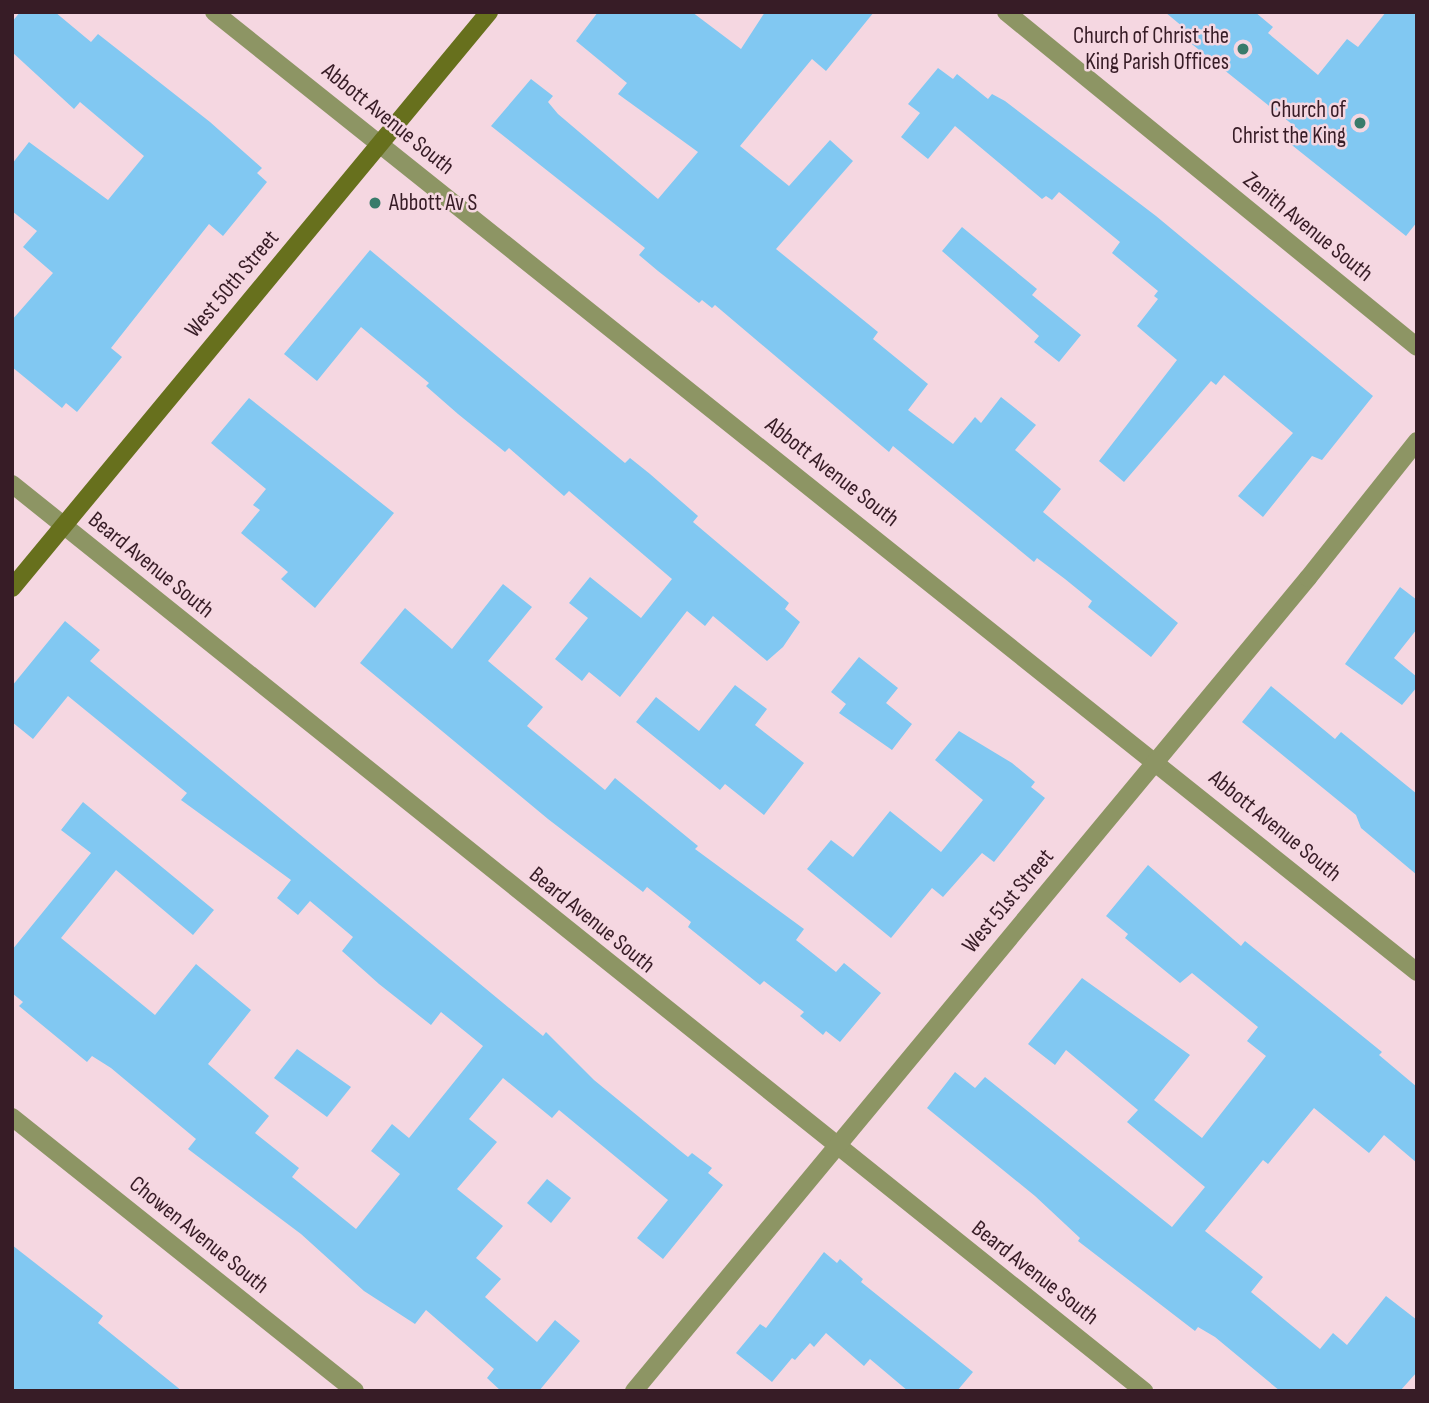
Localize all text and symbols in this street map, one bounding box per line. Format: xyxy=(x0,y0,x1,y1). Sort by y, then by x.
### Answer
place label: Church of Christ the King Parish Offices xyxy=(1073,22,1229,76)
marker: Church of Christ the King Parish Offices xyxy=(1235,41,1251,57)
street label: Abbott Avenue South xyxy=(316,57,460,181)
place label: Church of Christ the King xyxy=(1232,96,1346,150)
marker: Church of Christ the King xyxy=(1352,115,1368,131)
street label: Zenith Avenue South xyxy=(1238,166,1378,288)
place label: Abbott Av S xyxy=(389,189,477,217)
marker: Abbott Av S xyxy=(367,195,383,211)
street label: West 50th Street xyxy=(179,225,285,343)
street label: Abbott Avenue South xyxy=(760,411,904,533)
street label: Beard Avenue South xyxy=(83,506,219,624)
street label: Abbott Avenue South xyxy=(1203,764,1347,888)
street label: West 51st Street xyxy=(956,843,1060,959)
street label: Beard Avenue South xyxy=(524,861,660,979)
street label: Chowen Avenue South xyxy=(124,1170,274,1300)
street label: Beard Avenue South xyxy=(966,1215,1104,1331)

